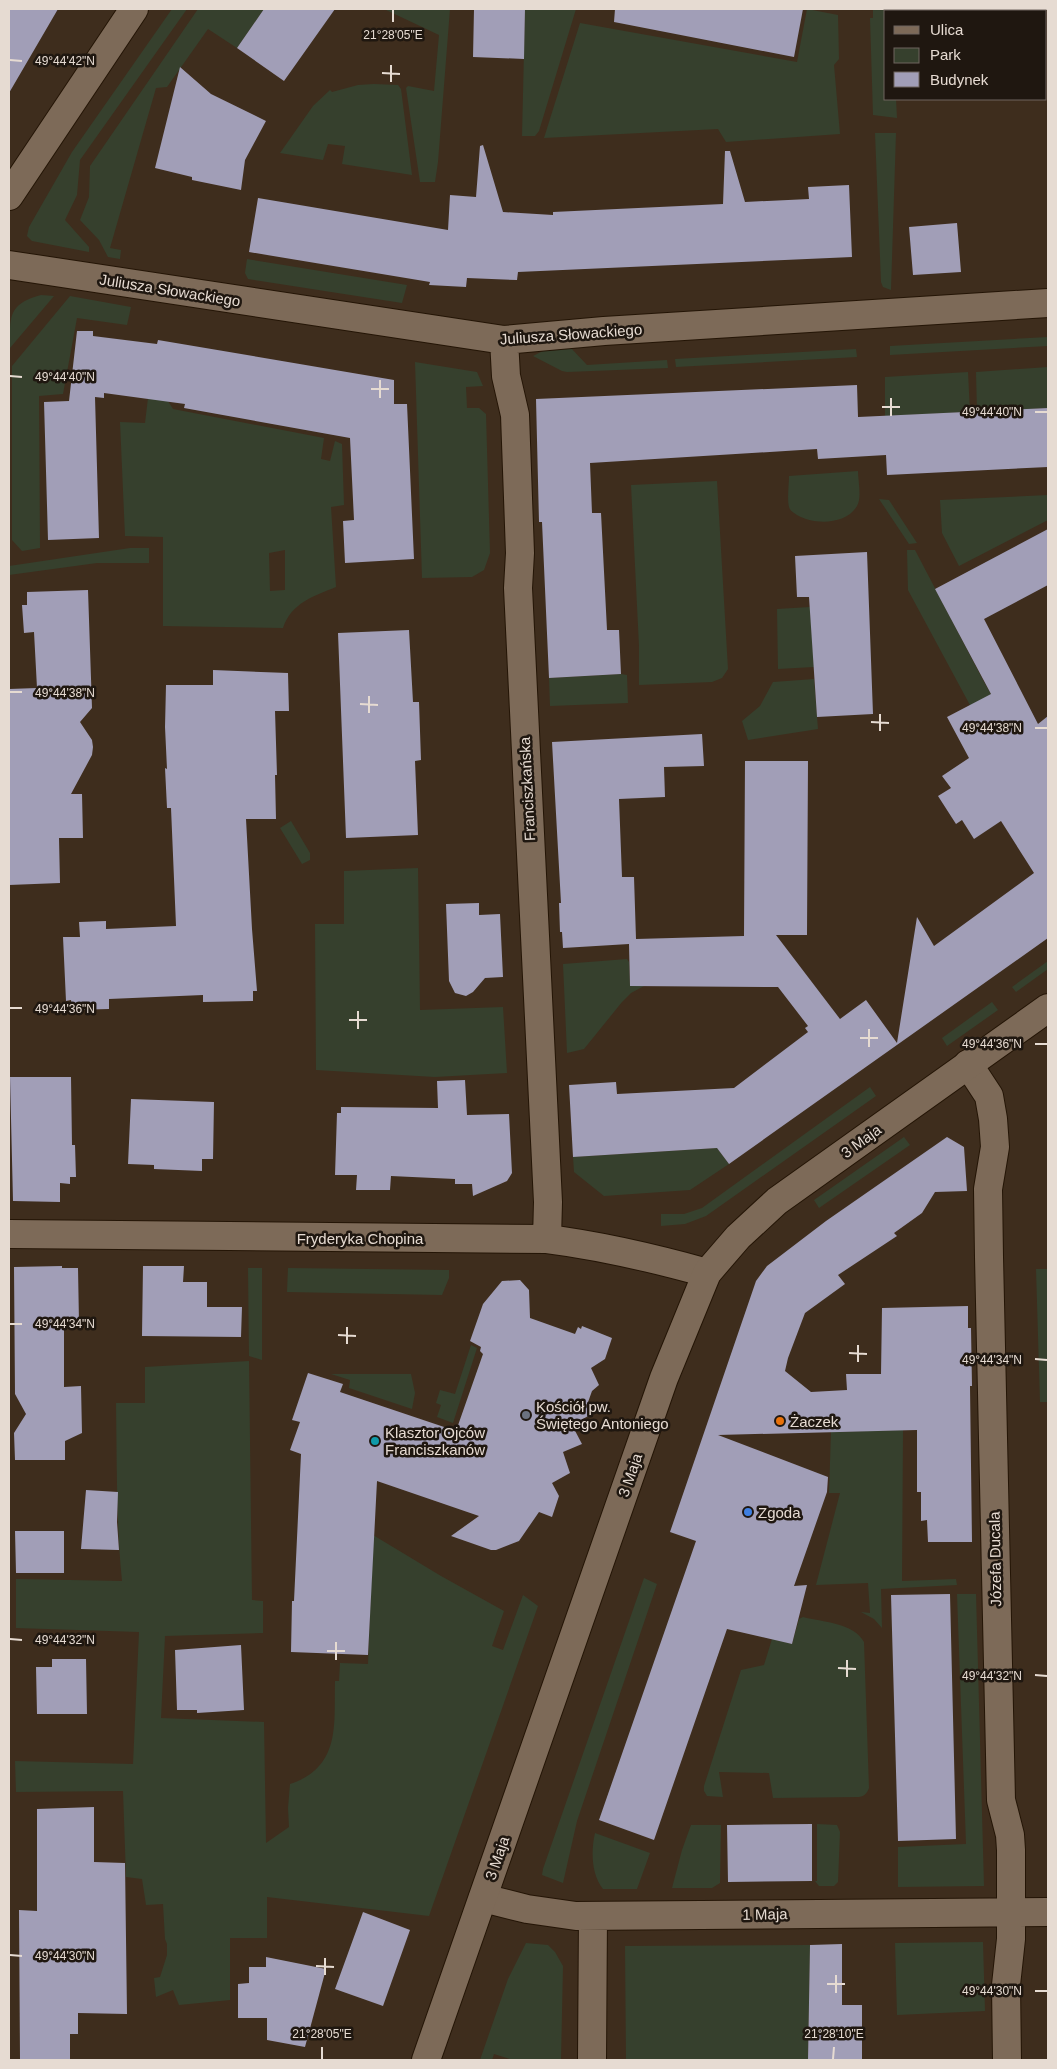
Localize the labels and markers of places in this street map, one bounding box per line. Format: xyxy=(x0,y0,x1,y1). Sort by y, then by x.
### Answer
place label: Kościół pw. Świętego Antoniego xyxy=(536,1398,669,1432)
marker: Kościół pw. Świętego Antoniego xyxy=(520,1409,532,1421)
place label: Żaczek xyxy=(790,1413,839,1430)
marker: Żaczek xyxy=(774,1415,786,1427)
place label: Klasztor Ojców Franciszkanów xyxy=(385,1424,485,1458)
marker: Klasztor Ojców Franciszkanów xyxy=(369,1435,381,1447)
place label: Zgoda xyxy=(758,1504,801,1521)
marker: Zgoda xyxy=(742,1506,754,1518)

